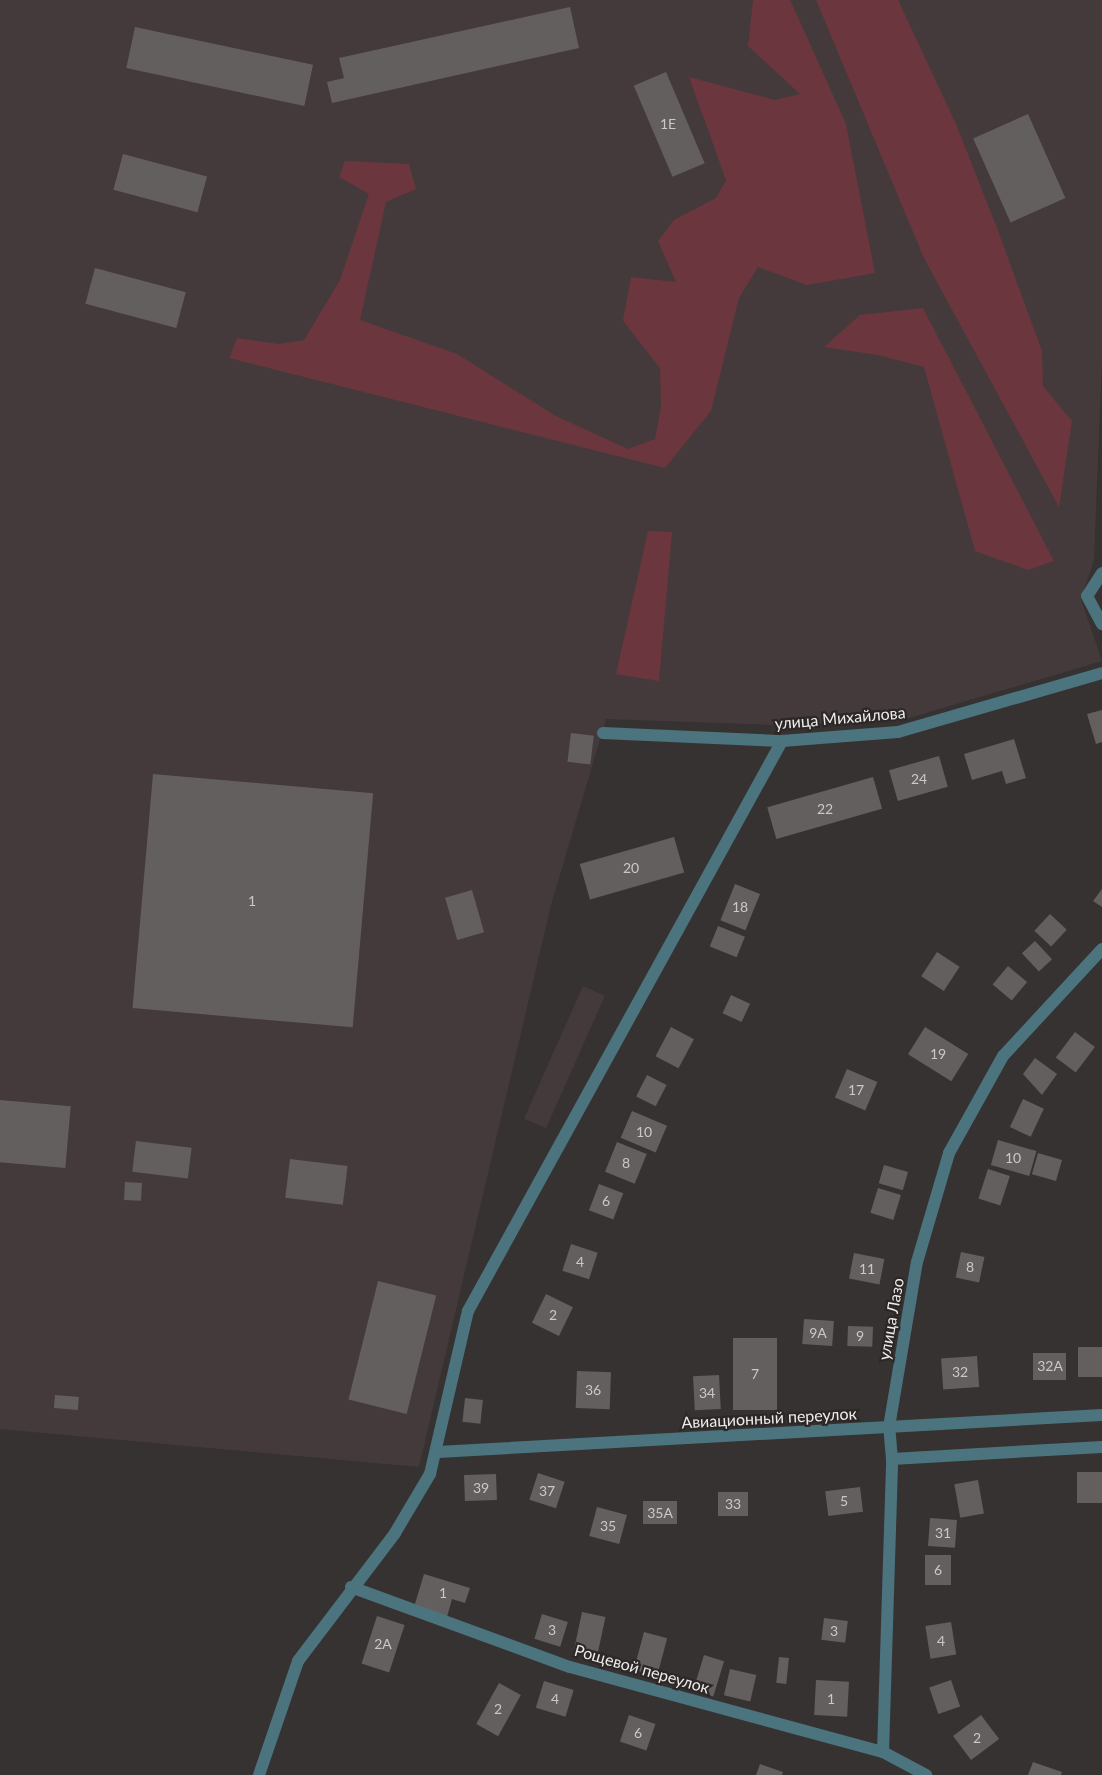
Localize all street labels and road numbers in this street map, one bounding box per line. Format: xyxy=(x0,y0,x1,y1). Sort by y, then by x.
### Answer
street label: улица Михайлова xyxy=(774,703,906,733)
street label: улица Лазо xyxy=(874,1276,908,1362)
street label: Авиационный переулок xyxy=(681,1404,857,1432)
street label: Рощевой переулок xyxy=(572,1641,712,1697)

